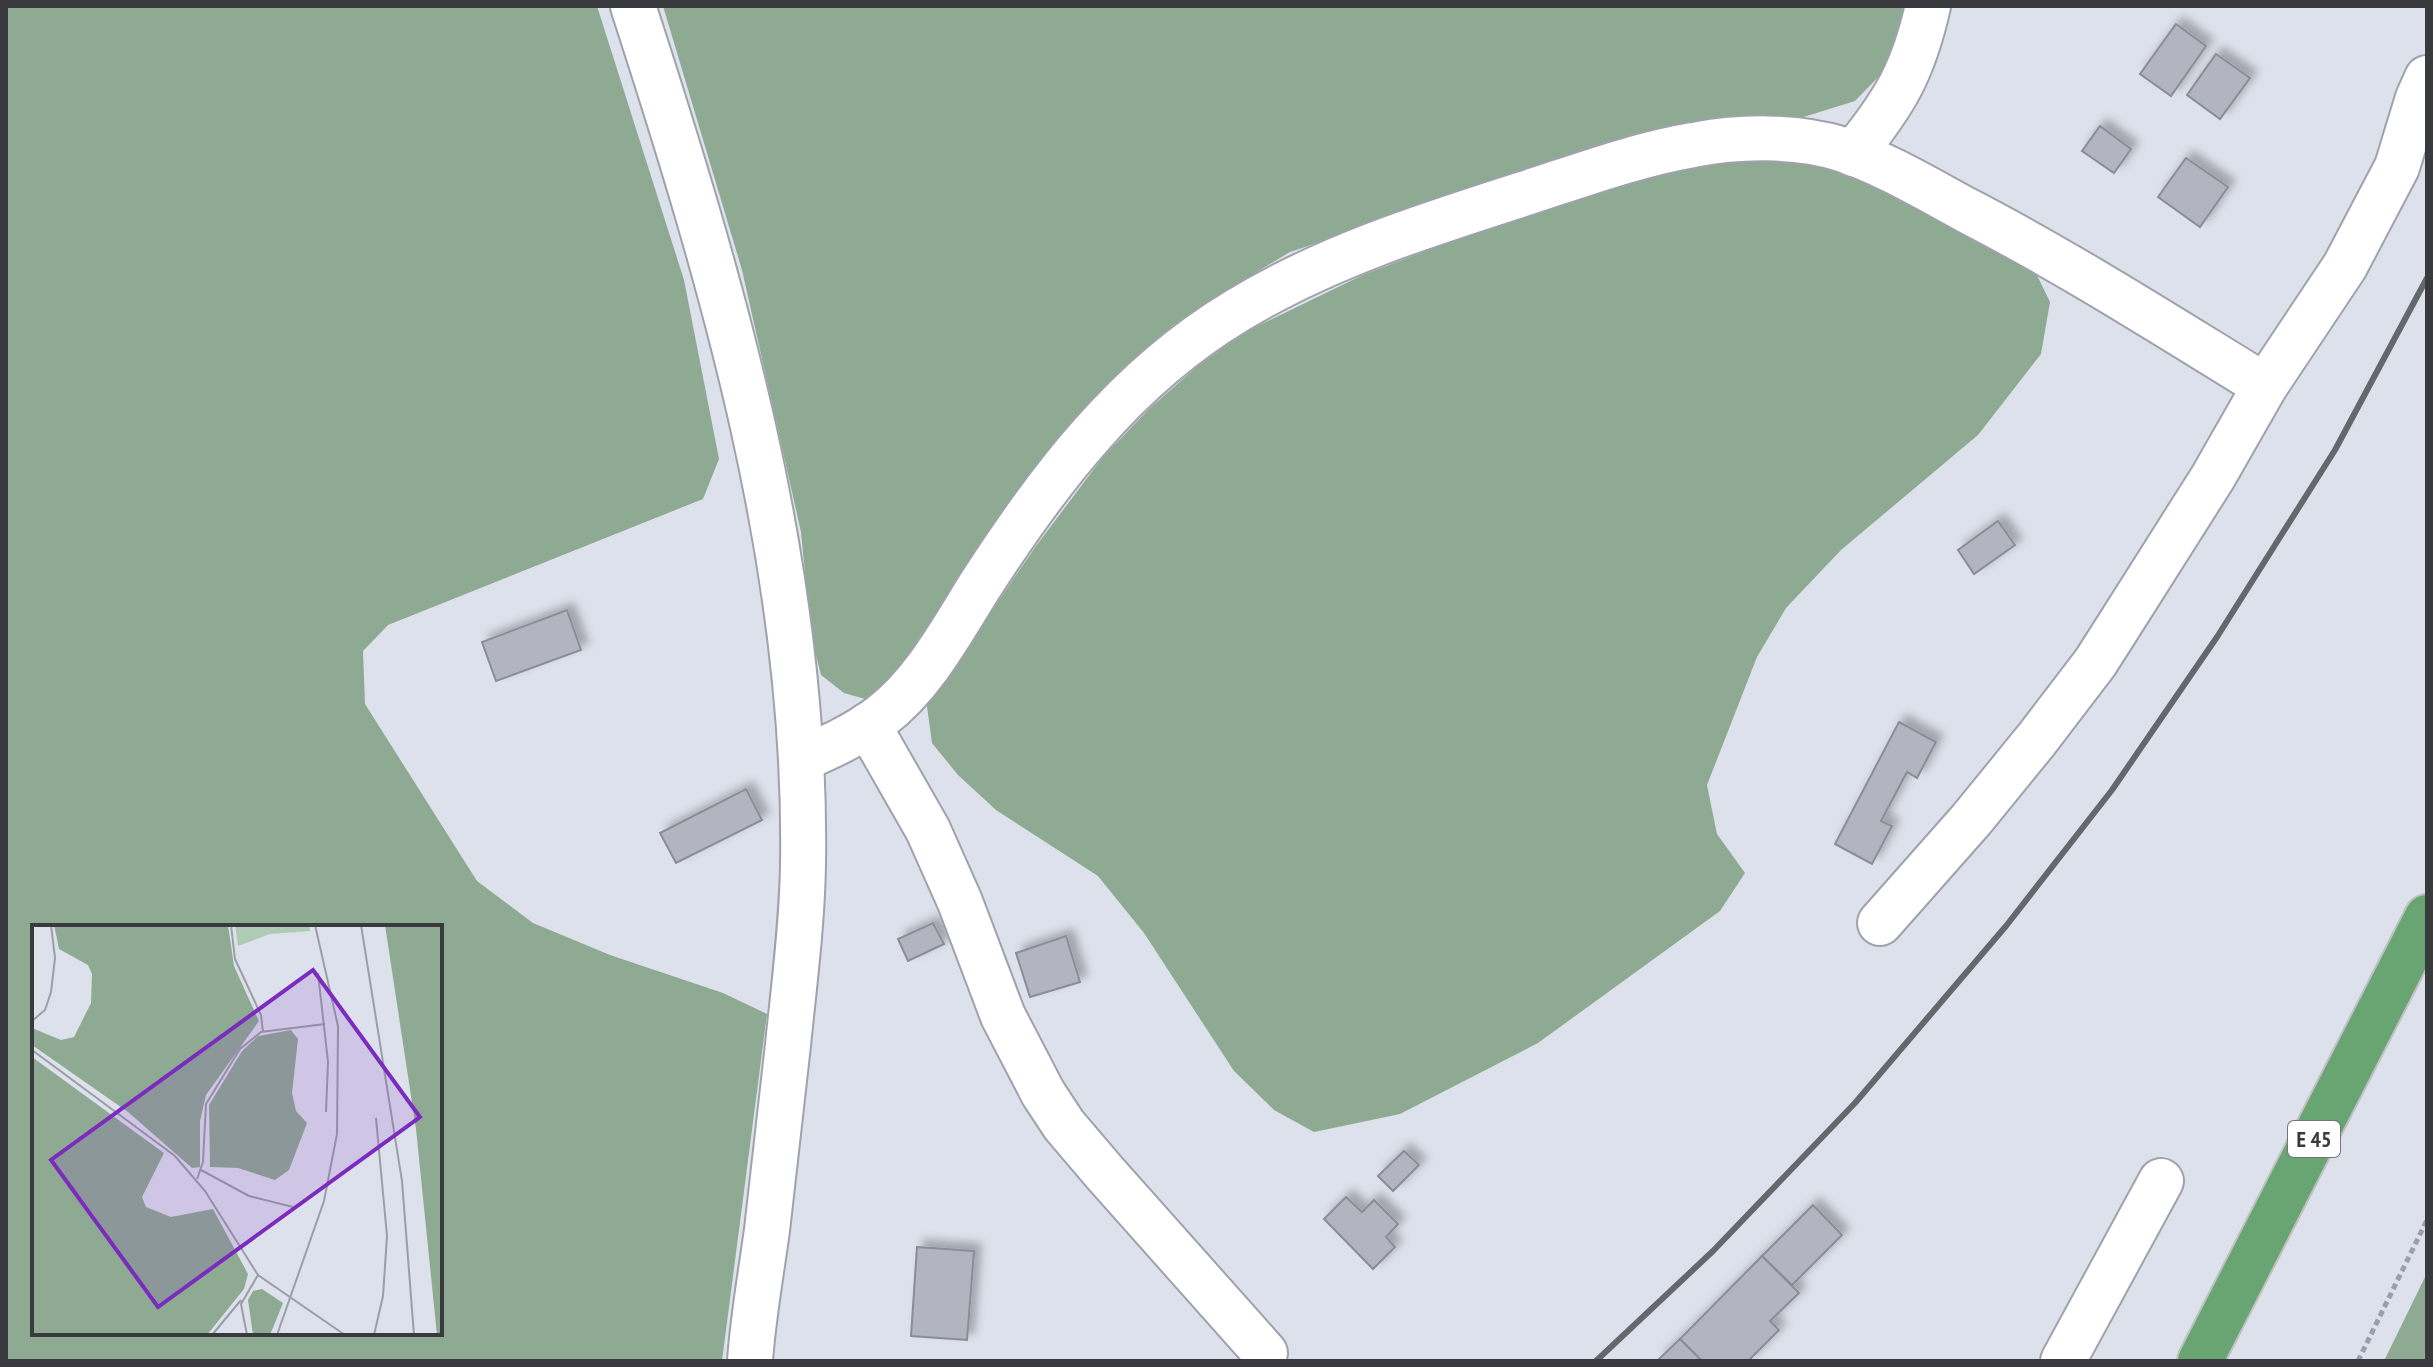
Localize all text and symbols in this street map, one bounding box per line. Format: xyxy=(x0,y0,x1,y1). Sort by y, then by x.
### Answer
inset map xyxy=(32,925,442,1335)
road number: E 45 xyxy=(2288,1121,2340,1157)

